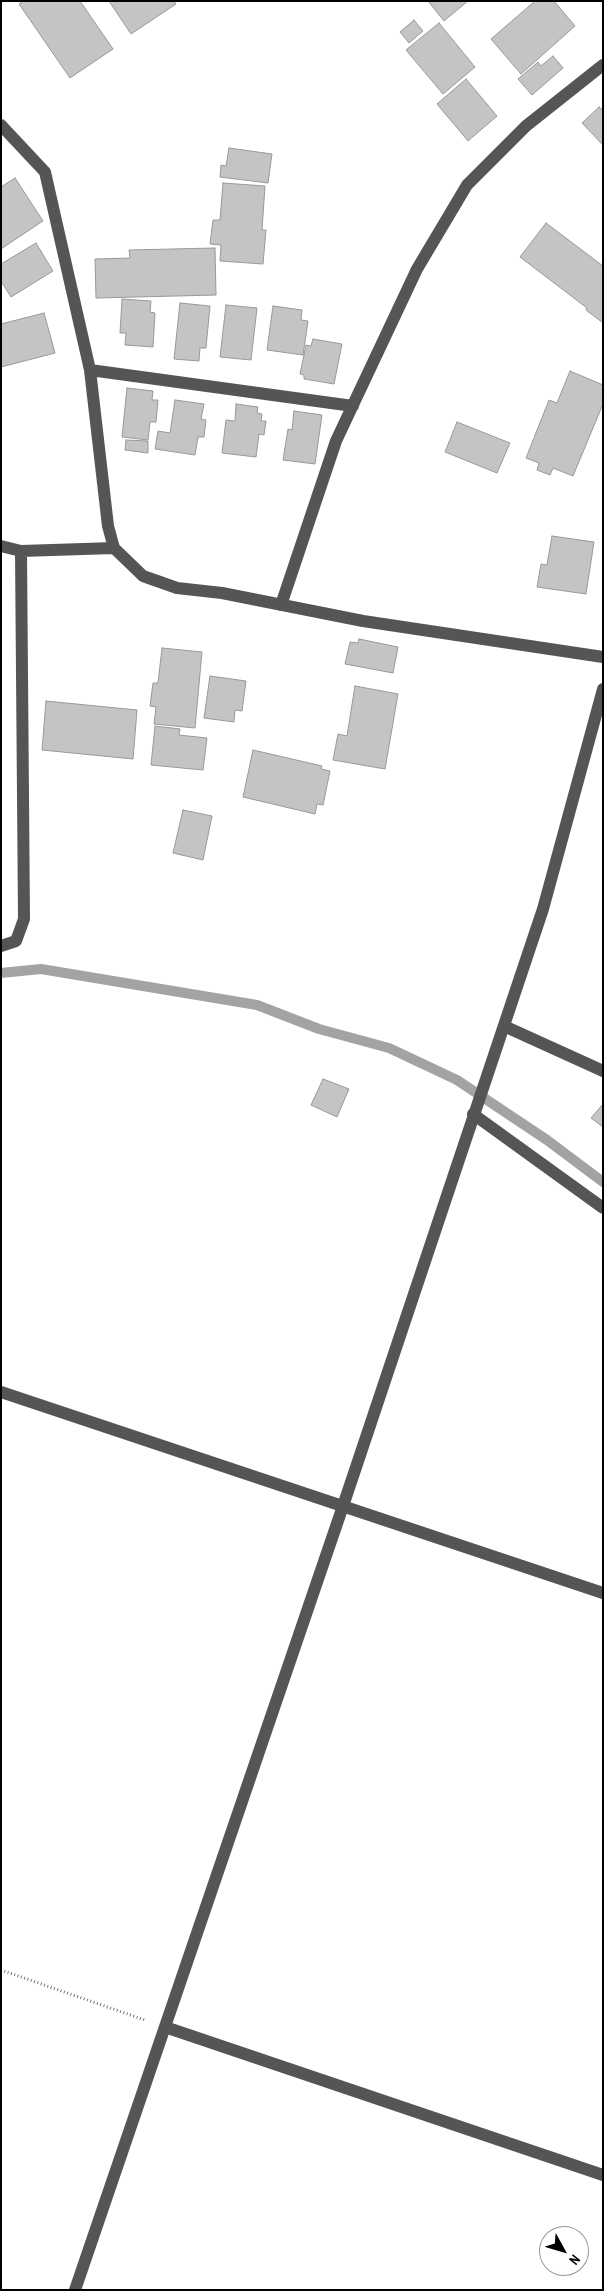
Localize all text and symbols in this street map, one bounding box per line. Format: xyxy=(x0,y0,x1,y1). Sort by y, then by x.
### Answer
north arrow xyxy=(539,2226,589,2276)
text: N xyxy=(565,2251,584,2269)

